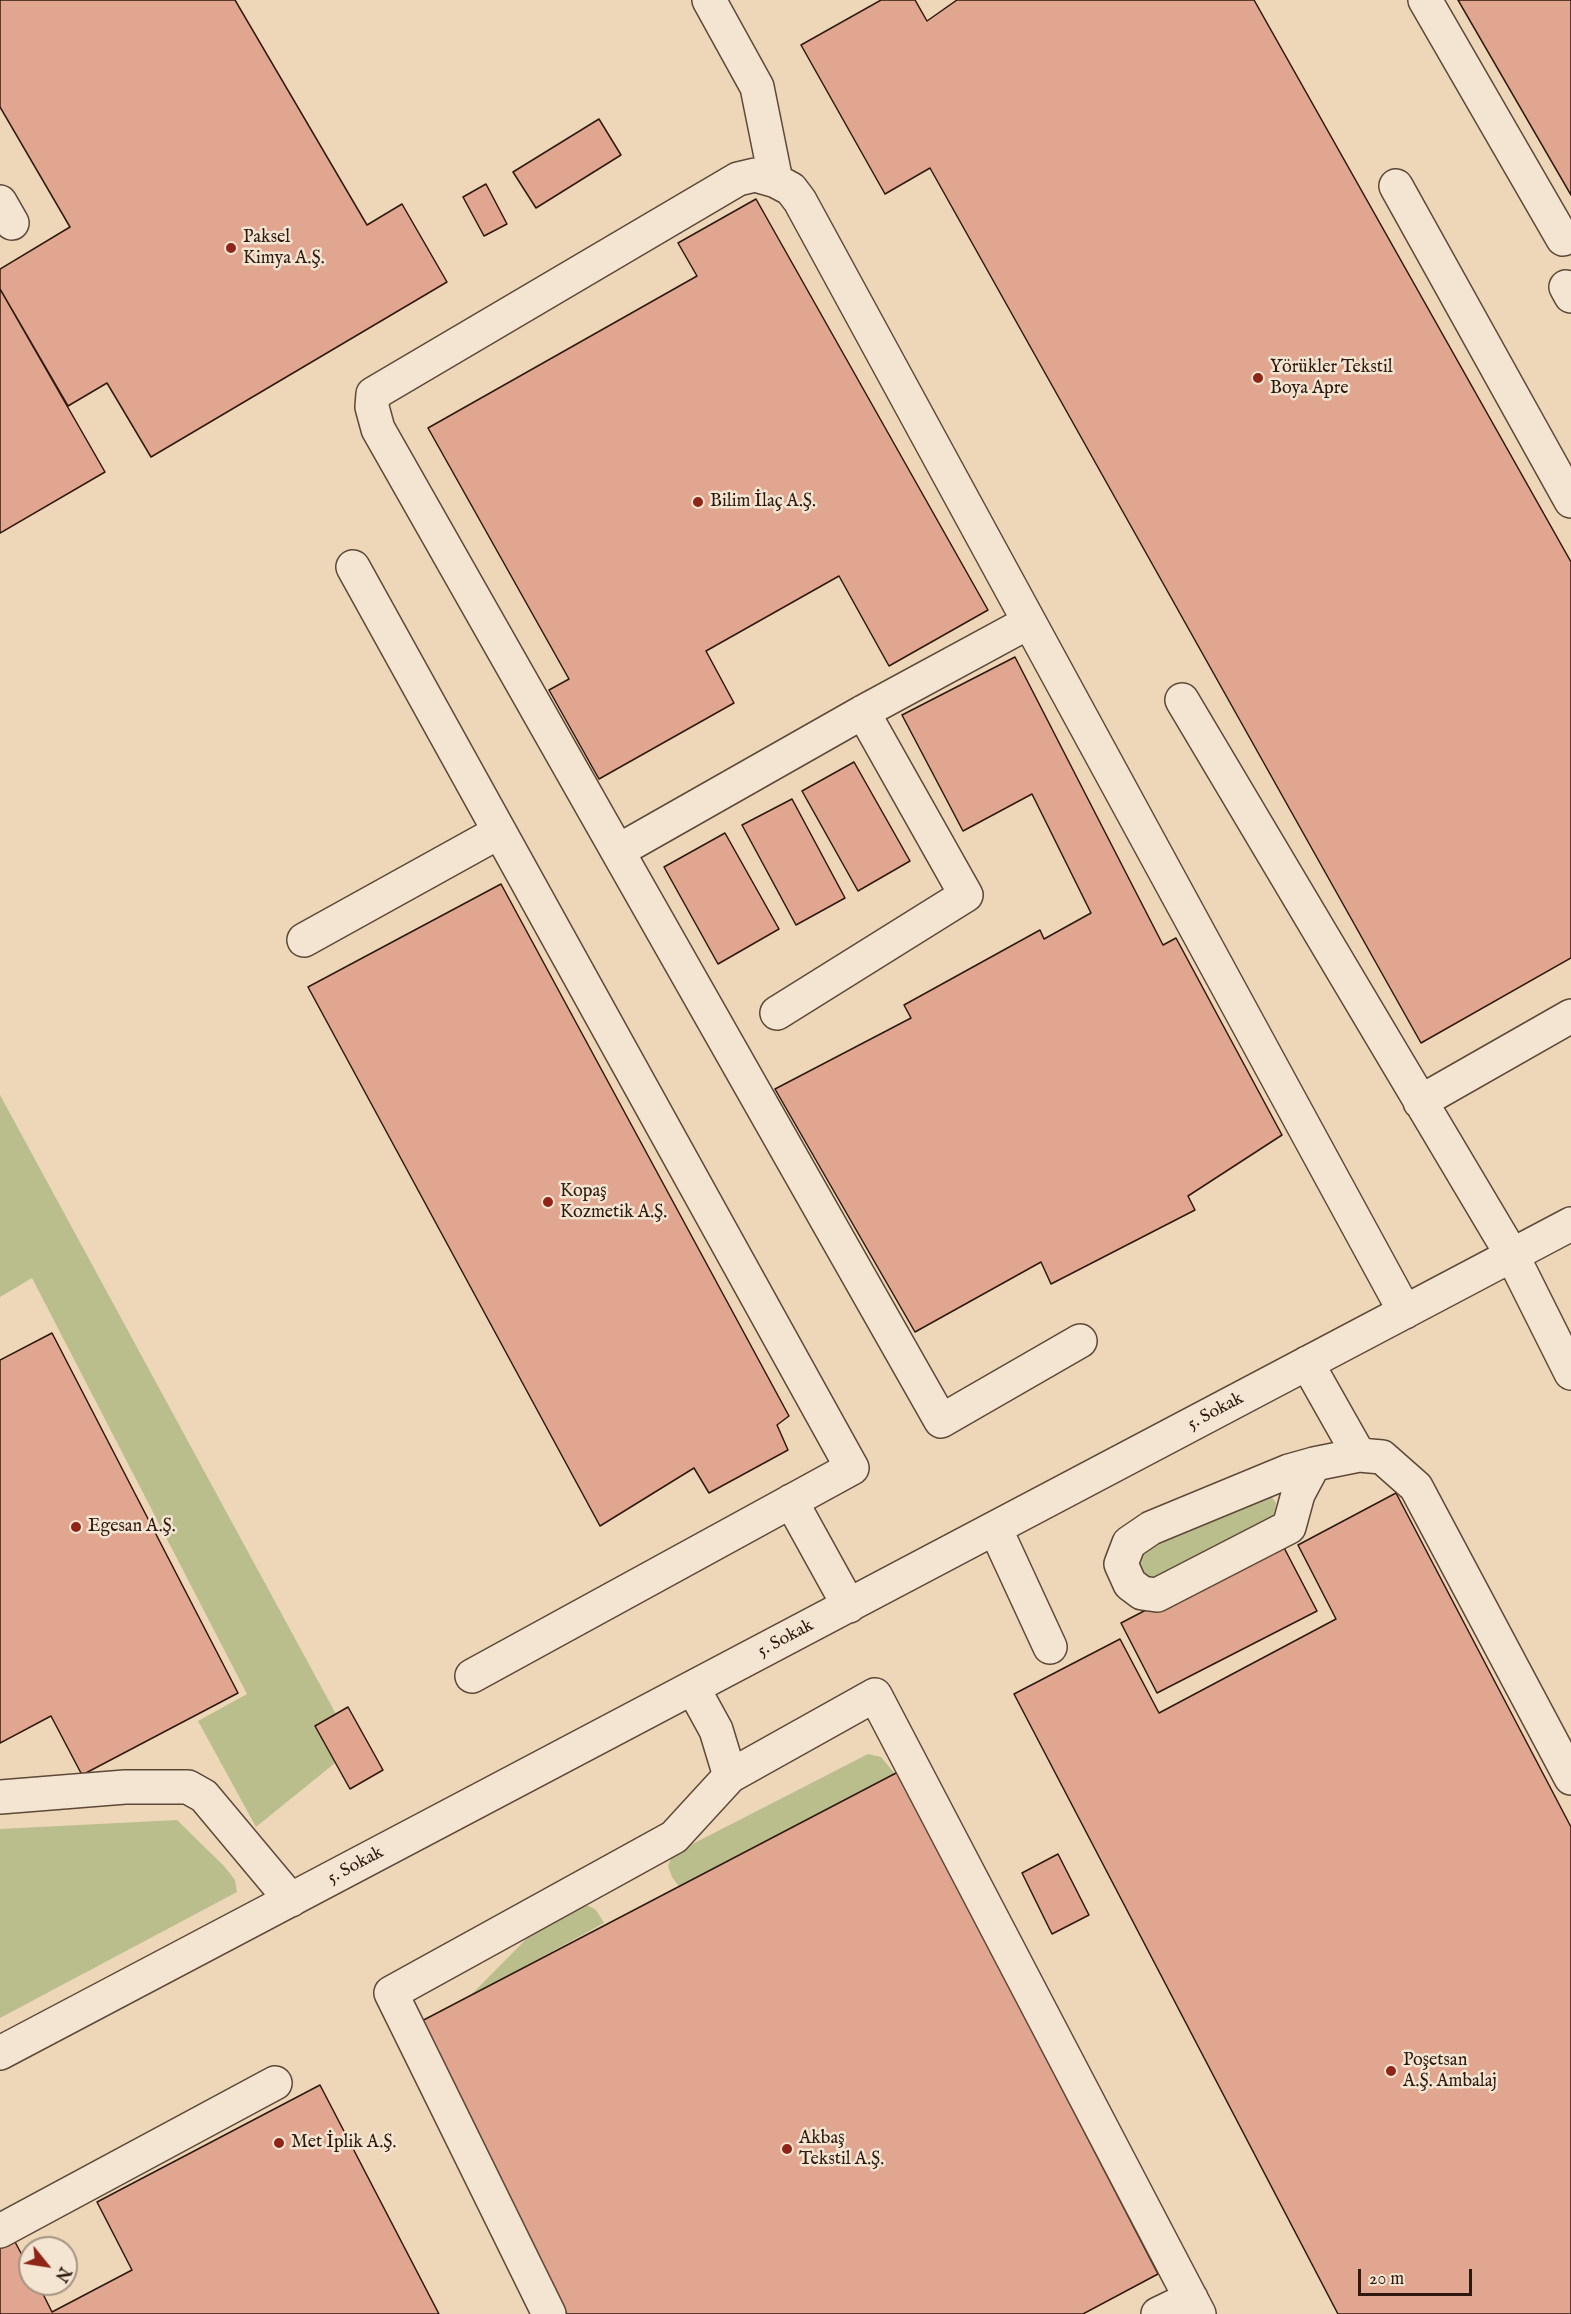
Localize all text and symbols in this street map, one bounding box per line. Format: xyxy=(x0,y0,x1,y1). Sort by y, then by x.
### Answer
place label: Paksel Kimya A.Ş. xyxy=(243,227,324,270)
marker: Paksel Kimya A.Ş. xyxy=(224,241,238,255)
place label: Yörükler Tekstil Boya Apre xyxy=(1270,357,1393,400)
marker: Yörükler Tekstil Boya Apre xyxy=(1251,371,1265,385)
place label: Bilim İlaç A.Ş. xyxy=(710,491,816,513)
marker: Bilim İlaç A.Ş. xyxy=(691,495,705,509)
place label: Kopaş Kozmetik A.Ş. xyxy=(560,1181,667,1224)
marker: Kopaş Kozmetik A.Ş. xyxy=(541,1195,555,1209)
street label: 5. Sokak xyxy=(1184,1388,1248,1436)
place label: Egesan A.Ş. xyxy=(88,1516,176,1538)
marker: Egesan A.Ş. xyxy=(69,1520,83,1534)
street label: 5. Sokak xyxy=(754,1615,818,1663)
street label: 5. Sokak xyxy=(324,1842,388,1890)
place label: Poşetsan A.Ş. Ambalaj xyxy=(1403,2050,1497,2092)
marker: Poşetsan A.Ş. Ambalaj xyxy=(1384,2064,1398,2078)
place label: Akbaş Tekstil A.Ş. xyxy=(799,2128,884,2170)
place label: Met İplik A.Ş. xyxy=(291,2132,396,2154)
marker: Met İplik A.Ş. xyxy=(272,2136,286,2150)
marker: Akbaş Tekstil A.Ş. xyxy=(780,2142,794,2156)
north arrow xyxy=(18,2236,78,2296)
scale bar xyxy=(1361,2257,1475,2295)
text: N xyxy=(50,2263,74,2285)
text: 20 m xyxy=(1369,2268,1404,2291)

